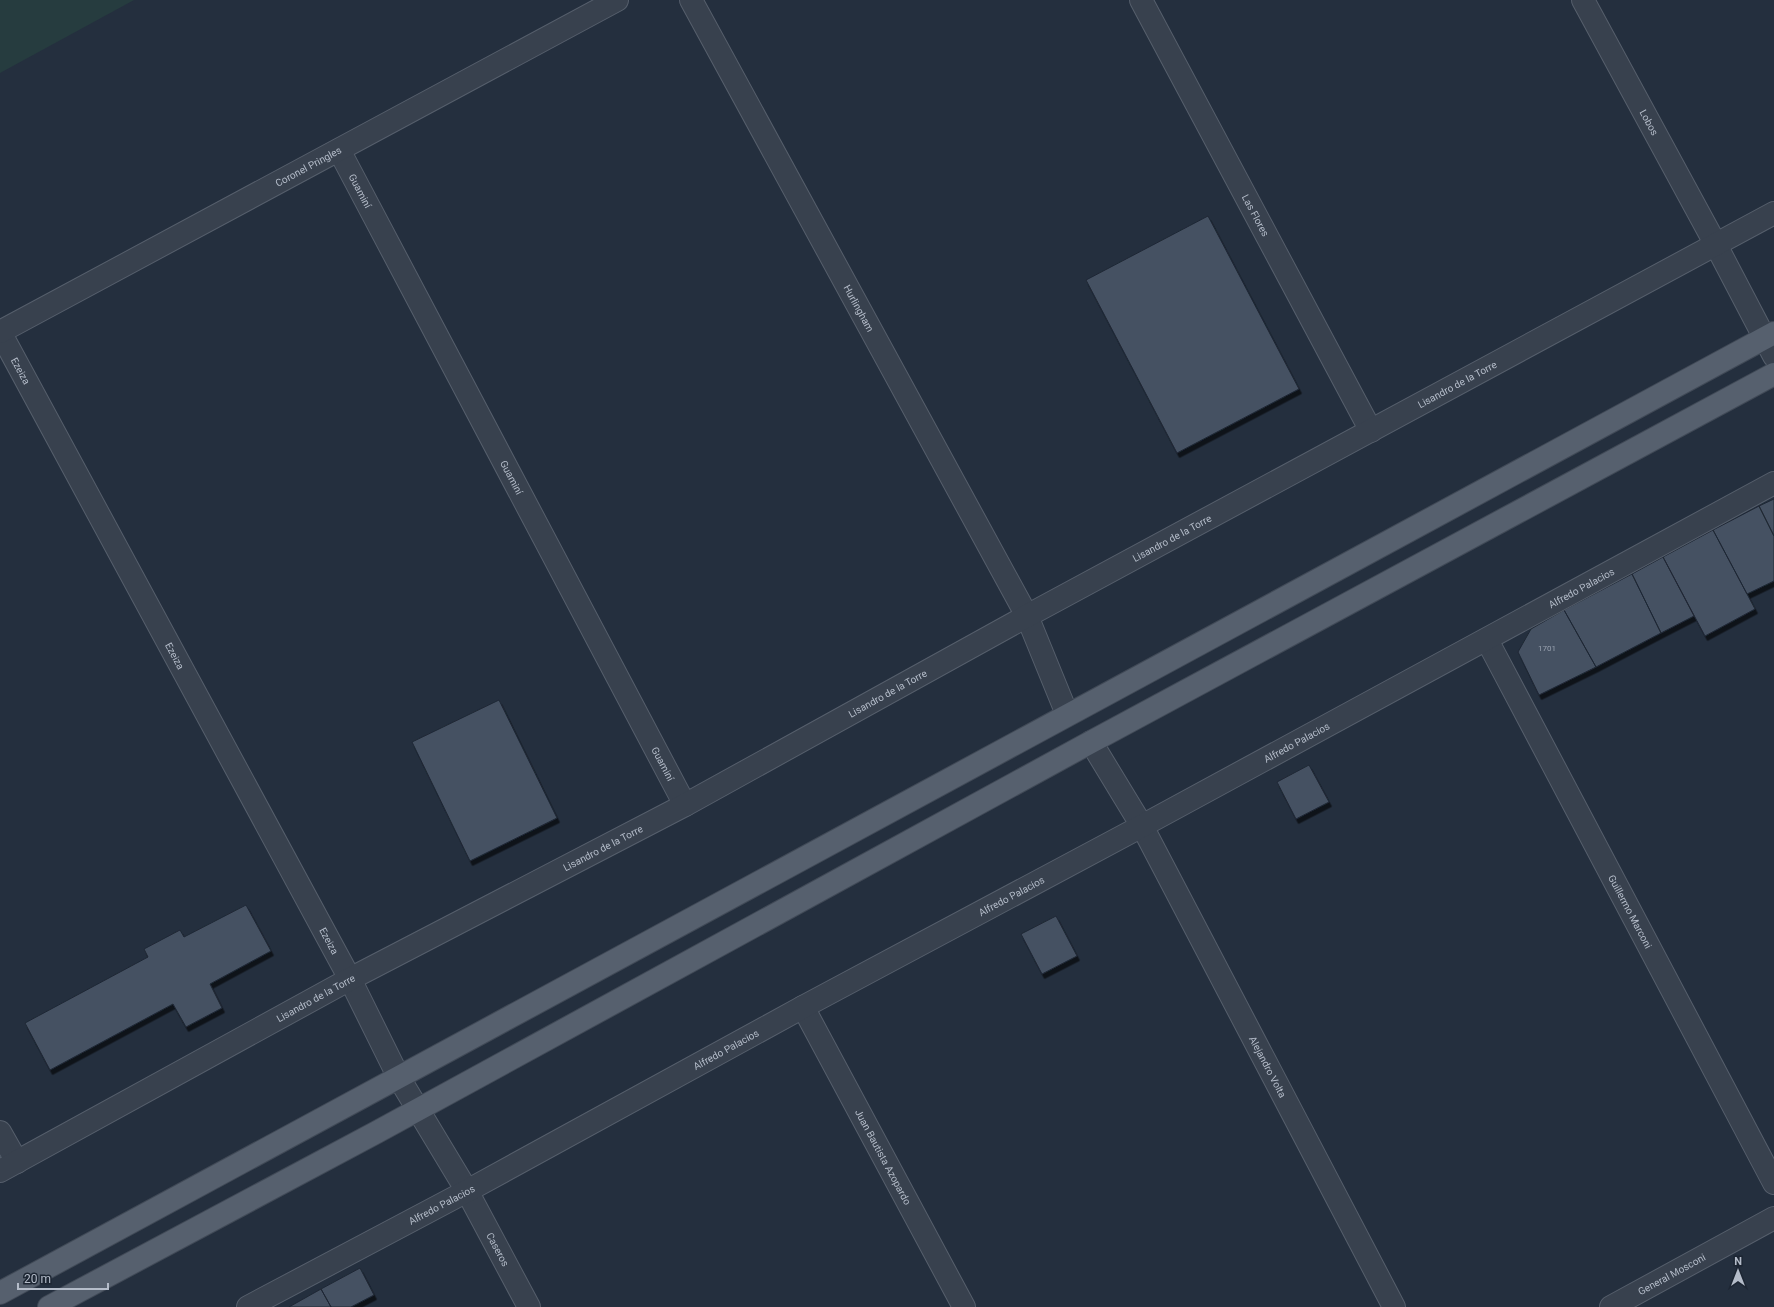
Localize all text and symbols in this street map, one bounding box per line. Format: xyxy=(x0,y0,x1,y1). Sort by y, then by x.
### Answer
street label: Lobos xyxy=(1638,107,1661,137)
street label: Coronel Pringles xyxy=(273,144,343,188)
street label: Guaminí xyxy=(347,172,374,210)
street label: Las Flores xyxy=(1240,192,1272,238)
street label: Hurlingham xyxy=(842,283,876,334)
street label: Ezeiza xyxy=(9,355,33,386)
street label: Lisandro de la Torre xyxy=(1416,358,1498,410)
street label: Guaminí xyxy=(498,458,526,497)
street label: Lisandro de la Torre xyxy=(1131,512,1213,564)
street label: Alfredo Palacios xyxy=(1547,565,1616,610)
street label: Ezeiza xyxy=(163,640,187,671)
house number: 1701 xyxy=(1538,644,1556,653)
street label: Lisandro de la Torre xyxy=(846,667,929,719)
street label: Alfredo Palacios xyxy=(1262,720,1331,764)
street label: Guaminí xyxy=(650,745,677,783)
street label: Lisandro de la Torre xyxy=(561,823,644,873)
street label: Guillermo Marconi xyxy=(1607,873,1654,950)
street label: Alfredo Palacios xyxy=(976,874,1046,918)
street label: Ezeiza xyxy=(318,925,341,956)
street label: Lisandro de la Torre xyxy=(274,972,357,1024)
street label: Alfredo Palacios xyxy=(691,1027,761,1072)
street label: Alejandro Volta xyxy=(1247,1034,1289,1099)
street label: Juan Bautista Azopardo xyxy=(853,1107,914,1207)
street label: Alfredo Palacios xyxy=(407,1182,476,1226)
street label: Caseros xyxy=(485,1231,512,1268)
street label: General Mosconi xyxy=(1636,1251,1707,1297)
north arrow xyxy=(1718,1251,1758,1291)
text: N xyxy=(1734,1255,1742,1268)
scale bar xyxy=(18,1265,108,1291)
text: 20 m xyxy=(24,1272,51,1286)

